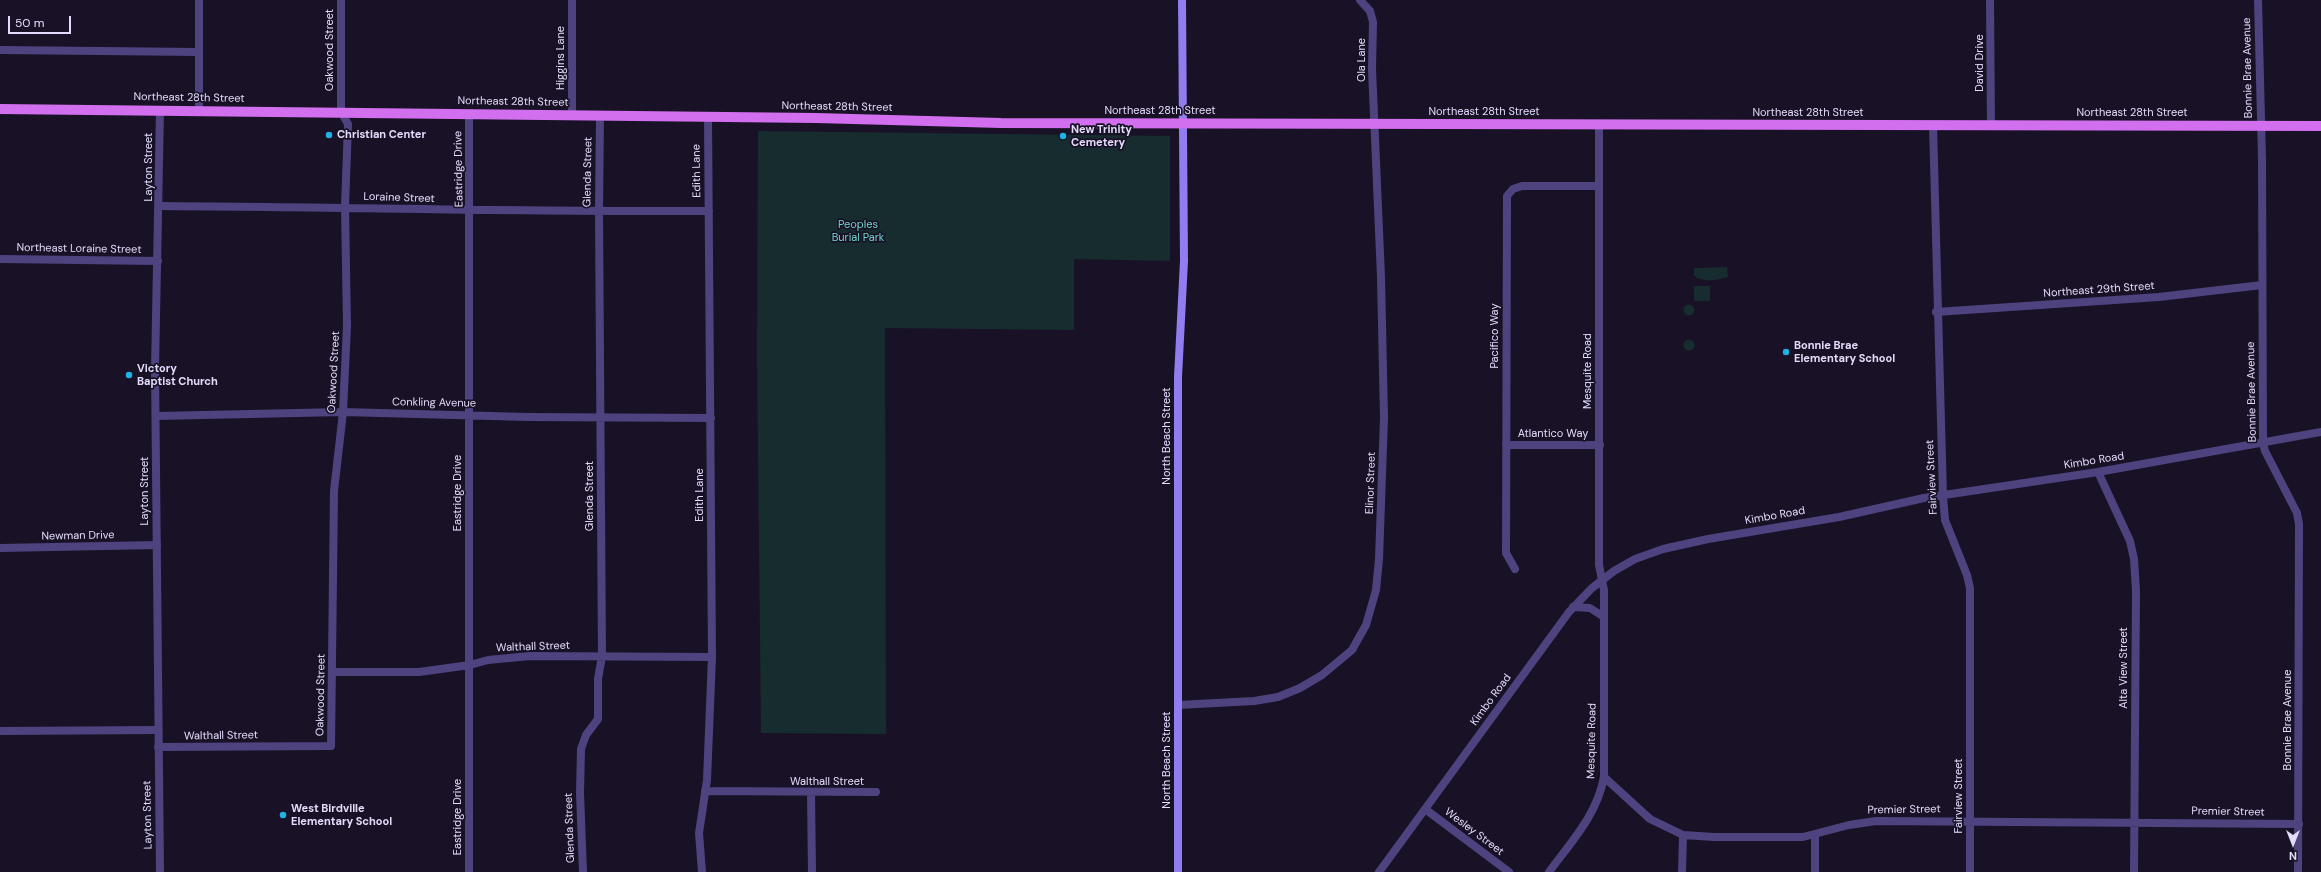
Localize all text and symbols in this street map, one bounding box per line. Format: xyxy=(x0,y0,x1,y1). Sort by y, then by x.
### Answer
scale bar xyxy=(10,8,73,34)
street label: Oakwood Street xyxy=(323,9,337,91)
text: 50 m xyxy=(15,15,44,31)
street label: Bonnie Brae Avenue xyxy=(2241,17,2255,119)
street label: Higgins Lane xyxy=(554,26,568,90)
street label: David Drive xyxy=(1973,34,1987,92)
street label: Ola Lane xyxy=(1355,38,1369,82)
street label: Northeast 28th Street xyxy=(133,90,245,106)
street label: Northeast 28th Street xyxy=(457,94,569,110)
street label: Northeast 28th Street xyxy=(781,99,893,115)
street label: Northeast 28th Street xyxy=(1104,104,1216,118)
street label: Northeast 28th Street xyxy=(1428,105,1540,119)
street label: Northeast 28th Street xyxy=(1752,106,1864,120)
street label: Northeast 28th Street xyxy=(2076,106,2188,120)
place label: New Trinity Cemetery xyxy=(1071,123,1132,149)
place label: Christian Center xyxy=(337,128,426,142)
marker: Christian Center xyxy=(324,130,334,140)
street label: Eastridge Drive xyxy=(452,131,466,207)
marker: New Trinity Cemetery xyxy=(1058,131,1068,141)
street label: Layton Street xyxy=(142,133,156,201)
street label: Glenda Street xyxy=(581,137,595,207)
street label: Edith Lane xyxy=(690,144,704,198)
street label: Loraine Street xyxy=(363,190,435,206)
park label: Peoples Burial Park xyxy=(832,218,884,244)
street label: Northeast Loraine Street xyxy=(16,241,142,257)
street label: Northeast 29th Street xyxy=(2043,280,2155,300)
street label: Pacifico Way xyxy=(1488,303,1502,369)
street label: Oakwood Street xyxy=(325,331,343,413)
street label: Mesquite Road xyxy=(1581,333,1595,409)
place label: Bonnie Brae Elementary School xyxy=(1794,339,1895,365)
street label: Bonnie Brae Avenue xyxy=(2245,341,2259,443)
marker: Bonnie Brae Elementary School xyxy=(1781,347,1791,357)
place label: Victory Baptist Church xyxy=(137,362,218,388)
marker: Victory Baptist Church xyxy=(124,370,134,380)
street label: North Beach Street xyxy=(1160,387,1174,485)
street label: Conkling Avenue xyxy=(392,396,476,410)
street label: Atlantico Way xyxy=(1518,427,1588,441)
street label: Fairview Street xyxy=(1923,439,1941,515)
street label: Kimbo Road xyxy=(2063,450,2125,472)
street label: Elinor Street xyxy=(1363,452,1379,514)
street label: Eastridge Drive xyxy=(451,455,465,531)
street label: Layton Street xyxy=(138,457,152,525)
street label: Glenda Street xyxy=(583,461,597,531)
street label: Edith Lane xyxy=(693,468,707,522)
street label: Kimbo Road xyxy=(1744,504,1806,528)
street label: Newman Drive xyxy=(41,529,115,543)
street label: Alta View Street xyxy=(2117,627,2131,709)
street label: Walthall Street xyxy=(496,639,570,655)
street label: Oakwood Street xyxy=(314,654,328,736)
street label: Bonnie Brae Avenue xyxy=(2281,670,2295,770)
street label: Kimbo Road xyxy=(1468,672,1514,728)
street label: Mesquite Road xyxy=(1585,703,1599,779)
street label: North Beach Street xyxy=(1160,711,1174,809)
street label: Walthall Street xyxy=(184,729,258,743)
street label: Fairview Street xyxy=(1952,758,1966,834)
street label: Walthall Street xyxy=(790,775,864,789)
street label: Eastridge Drive xyxy=(451,779,465,855)
street label: Layton Street xyxy=(141,780,155,850)
street label: Glenda Street xyxy=(562,793,578,863)
place label: West Birdville Elementary School xyxy=(291,802,392,828)
street label: Premier Street xyxy=(1867,803,1941,817)
street label: Wesley Street xyxy=(1442,805,1506,859)
street label: Premier Street xyxy=(2191,805,2265,819)
marker: West Birdville Elementary School xyxy=(278,810,288,820)
north arrow xyxy=(2273,824,2313,864)
text: N xyxy=(2289,849,2297,863)

